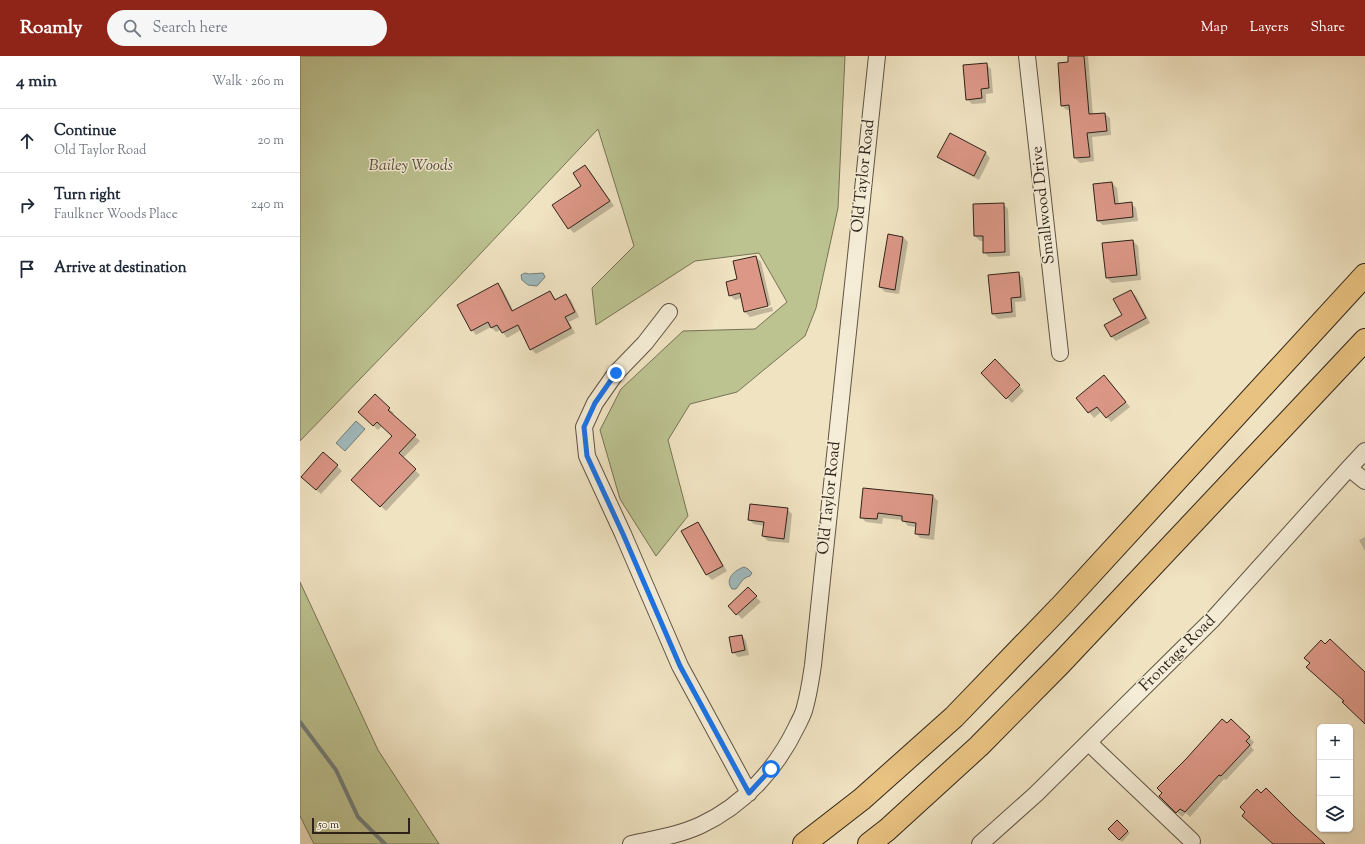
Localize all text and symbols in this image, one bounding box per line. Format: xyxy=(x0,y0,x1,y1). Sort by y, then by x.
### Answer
search box xyxy=(107,10,387,46)
text: Roamly xyxy=(20,15,83,42)
icon: search xyxy=(121,17,143,39)
text: Search here xyxy=(153,18,228,39)
text: Map xyxy=(1201,18,1228,38)
text: Layers xyxy=(1250,18,1288,38)
text: Share xyxy=(1310,18,1345,38)
text: 4 min xyxy=(16,70,57,94)
text: Walk · 260 m xyxy=(212,73,284,91)
street label: Old Taylor Road xyxy=(847,118,881,234)
text: Continue xyxy=(54,121,116,142)
icon: ahead xyxy=(16,130,38,152)
text: 20 m xyxy=(258,132,284,150)
text: Old Taylor Road xyxy=(54,142,146,160)
street label: Smallwood Drive xyxy=(1026,145,1062,265)
park label: Bailey Woods xyxy=(369,155,453,178)
text: Turn right xyxy=(54,185,120,206)
icon: right xyxy=(16,194,38,216)
text: 240 m xyxy=(251,196,284,214)
text: Faulkner Woods Place xyxy=(54,206,178,224)
icon: arrive xyxy=(16,258,38,280)
text: Arrive at destination xyxy=(54,258,187,279)
route end xyxy=(607,364,625,382)
street label: Old Taylor Road xyxy=(813,440,847,556)
street label: Frontage Road xyxy=(1135,611,1221,697)
map controls xyxy=(1317,724,1353,832)
button: + xyxy=(1317,724,1353,760)
route start xyxy=(762,760,780,778)
button: − xyxy=(1317,760,1353,796)
button: layers xyxy=(1317,796,1353,832)
scale bar xyxy=(312,816,410,835)
text: 50 m xyxy=(318,817,339,833)

